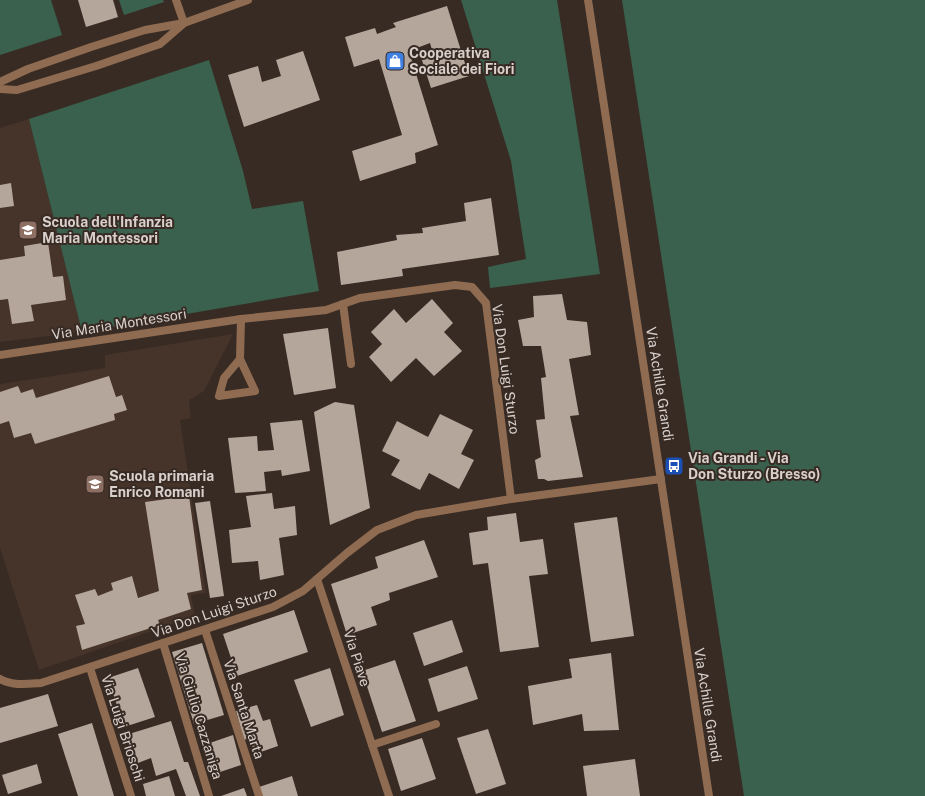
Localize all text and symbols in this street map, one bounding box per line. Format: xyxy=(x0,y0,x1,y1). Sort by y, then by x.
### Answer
place label: Cooperativa Sociale dei Fiori xyxy=(409,45,515,77)
shop icon: Cooperativa Sociale dei Fiori xyxy=(384,50,406,72)
place label: Scuola dell'Infanzia Maria Montessori xyxy=(42,214,173,246)
school or university icon: Scuola dell'Infanzia Maria Montessori xyxy=(17,219,39,241)
street label: Via Don Luigi Sturzo xyxy=(489,303,523,435)
street label: Via Maria Montessori xyxy=(50,305,188,343)
street label: Via Achille Grandi xyxy=(643,326,677,442)
place label: Via Grandi - Via Don Sturzo (Bresso) xyxy=(688,450,820,482)
bus stop icon: Via Grandi - Via Don Sturzo (Bresso) xyxy=(663,455,685,477)
place label: Scuola primaria Enrico Romani xyxy=(109,468,214,500)
school or university icon: Scuola primaria Enrico Romani xyxy=(84,473,106,495)
street label: Via Don Luigi Sturzo xyxy=(149,583,279,641)
street label: Via Piave xyxy=(340,628,374,688)
street label: Via Achille Grandi xyxy=(691,647,725,763)
street label: Via Giulio Cazzaniga xyxy=(172,651,226,781)
street label: Via Santa Marta xyxy=(220,657,268,761)
street label: Via Luigi Brioschi xyxy=(98,672,148,784)

